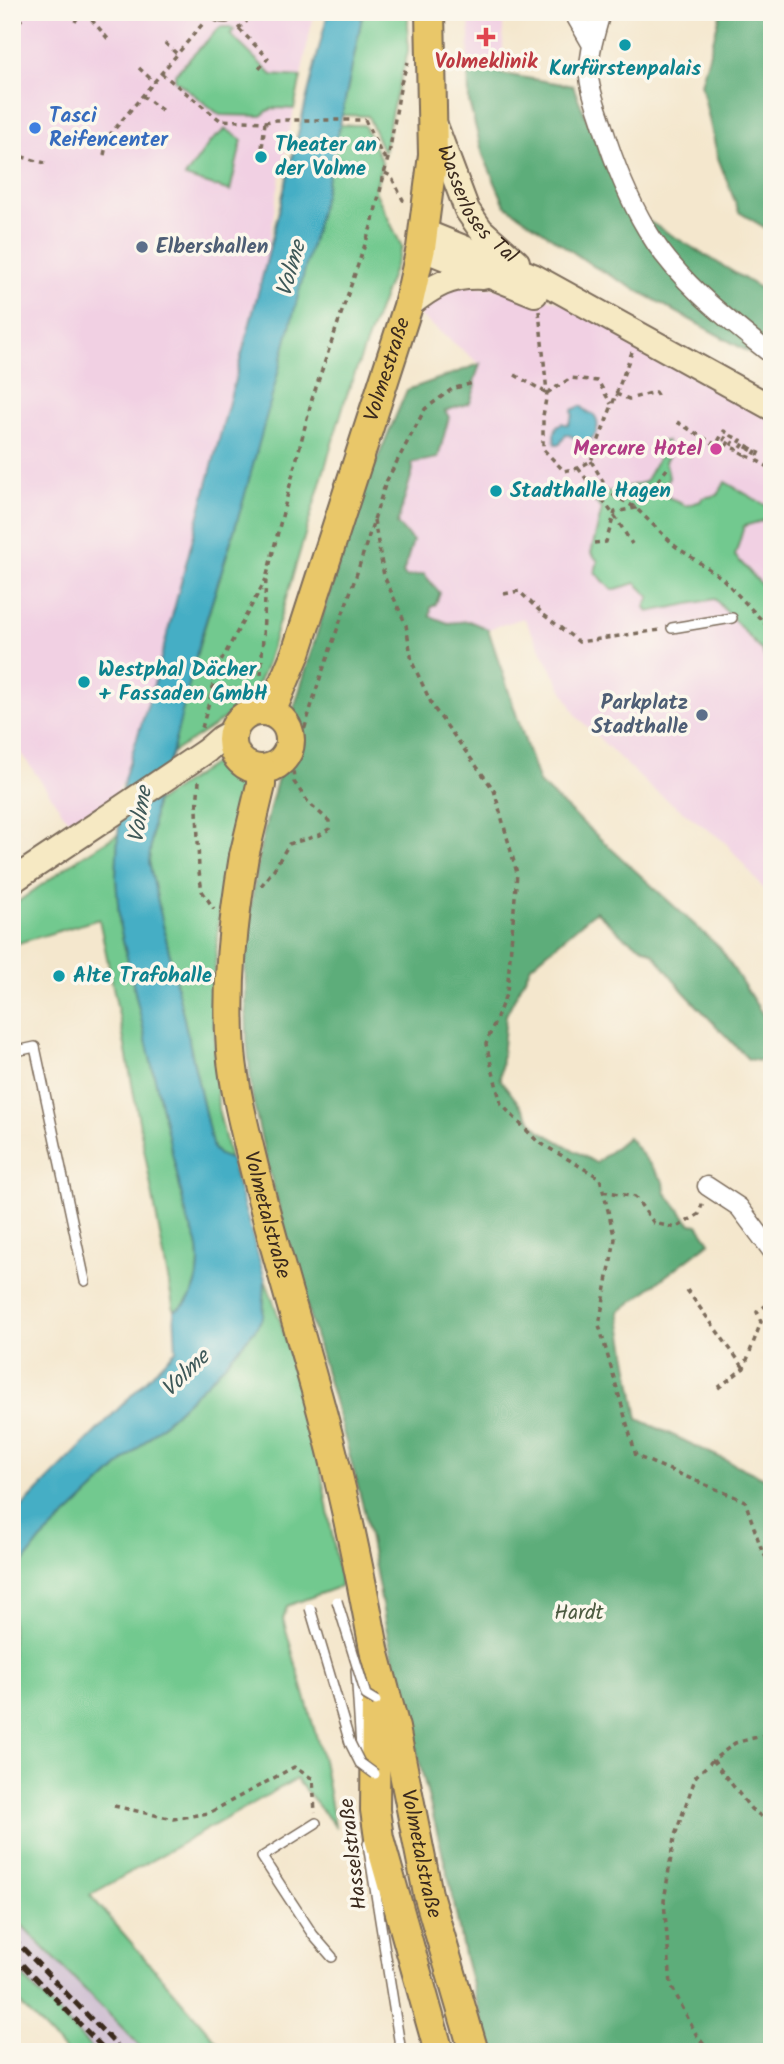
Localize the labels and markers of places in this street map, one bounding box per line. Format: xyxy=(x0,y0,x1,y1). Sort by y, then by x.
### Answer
marker: Volmeklinik xyxy=(476,27,496,47)
marker: Kurfürstenpalais xyxy=(617,37,633,53)
place label: Volmeklinik xyxy=(435,46,538,79)
place label: Kurfürstenpalais xyxy=(549,53,701,86)
place label: Tasci Reifencenter xyxy=(49,100,169,157)
marker: Tasci Reifencenter xyxy=(27,120,43,136)
place label: Theater an der Volme xyxy=(275,129,377,186)
marker: Theater an der Volme xyxy=(253,149,269,165)
place label: Elbershallen xyxy=(156,231,268,264)
marker: Elbershallen xyxy=(134,239,150,255)
place label: Mercure Hotel xyxy=(573,433,702,466)
marker: Mercure Hotel xyxy=(708,441,724,457)
place label: Stadthalle Hagen xyxy=(510,475,671,508)
marker: Stadthalle Hagen xyxy=(488,483,504,499)
place label: Westphal Dächer + Fassaden GmbH xyxy=(98,654,268,711)
marker: Westphal Dächer + Fassaden GmbH xyxy=(76,674,92,690)
place label: Parkplatz Stadthalle xyxy=(591,687,688,744)
marker: Parkplatz Stadthalle xyxy=(694,707,710,723)
place label: Alte Trafohalle xyxy=(73,960,212,993)
marker: Alte Trafohalle xyxy=(51,968,67,984)

